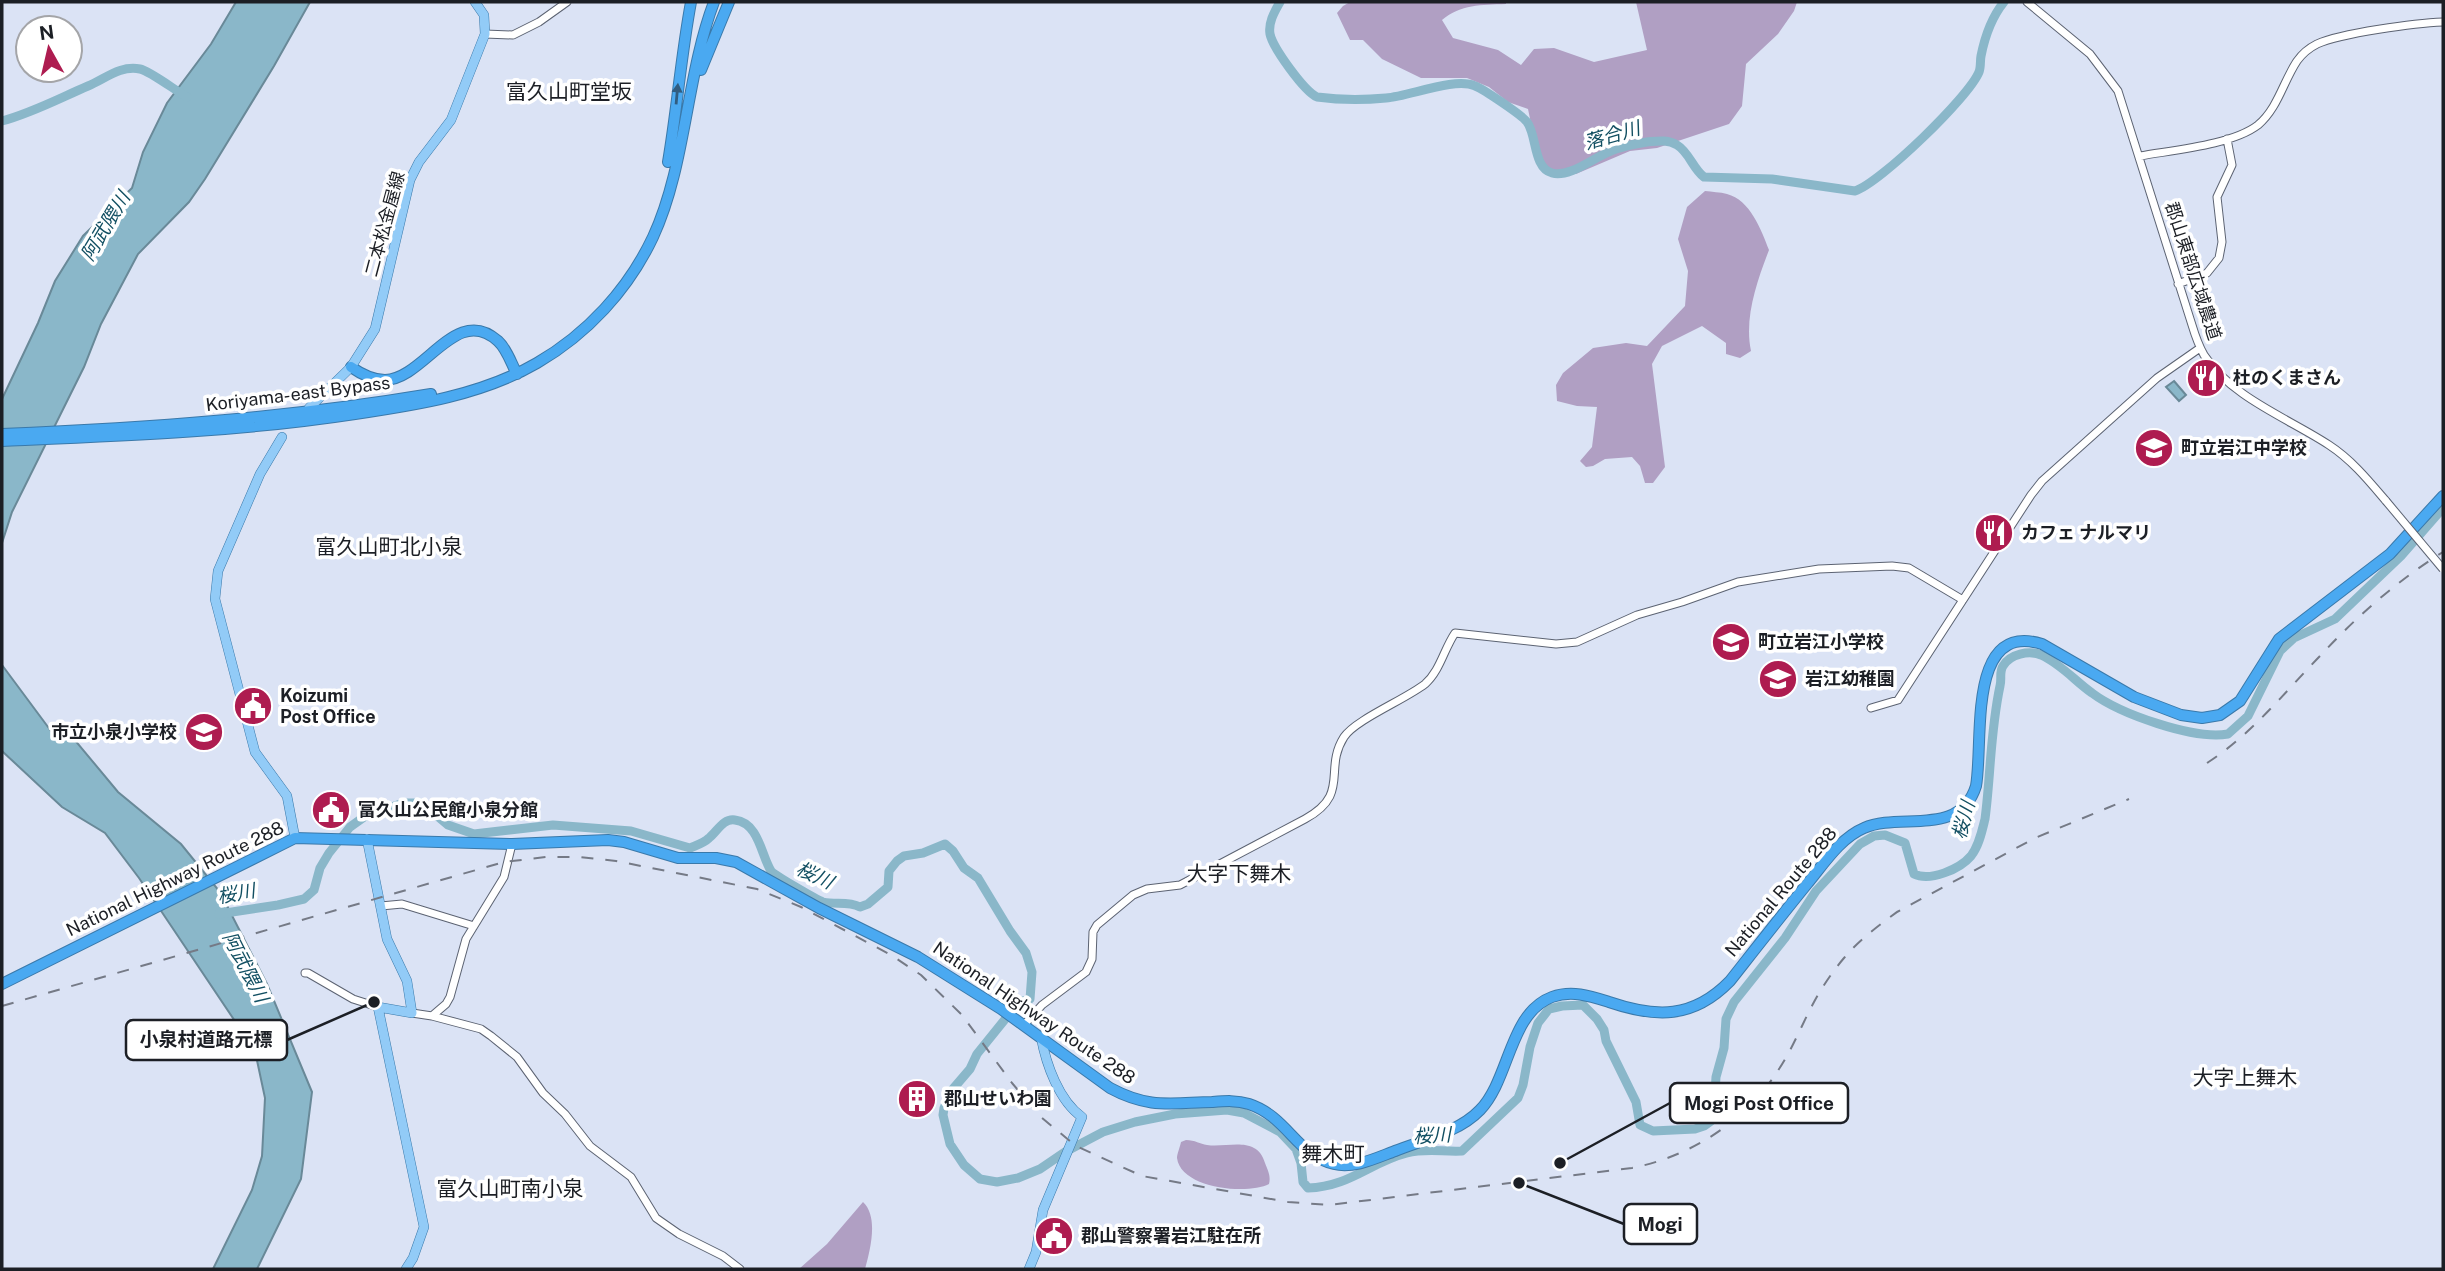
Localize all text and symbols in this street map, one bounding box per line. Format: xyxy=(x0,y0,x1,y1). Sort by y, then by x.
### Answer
north arrow xyxy=(14,14,84,84)
text: N xyxy=(38,20,56,44)
district label: 富久山町堂坂 xyxy=(506,79,632,104)
one-way arrow xyxy=(672,83,683,105)
water label: 落合川 xyxy=(1582,116,1644,153)
street label: 二本松金屋線 xyxy=(360,169,409,279)
water label: 阿武隈川 xyxy=(76,186,135,264)
street label: 郡山東部広域農道 xyxy=(2161,199,2226,343)
restaurant icon: 杜のくまさん xyxy=(2185,357,2227,399)
place label: 杜のくまさん xyxy=(2233,367,2341,388)
street label: Koriyama-east Bypass xyxy=(204,372,391,415)
school or university icon: 町立岩江中学校 xyxy=(2133,427,2175,469)
place label: 町立岩江中学校 xyxy=(2181,437,2307,458)
restaurant icon: カフェ ナルマリ xyxy=(1973,512,2015,554)
place label: カフェ ナルマリ xyxy=(2021,522,2151,543)
district label: 富久山町北小泉 xyxy=(316,534,463,559)
school or university icon: 町立岩江小学校 xyxy=(1710,621,1752,663)
place label: 町立岩江小学校 xyxy=(1758,631,1884,652)
school or university icon: 岩江幼稚園 xyxy=(1757,658,1799,700)
place label: 岩江幼稚園 xyxy=(1805,668,1895,689)
public building icon: Koizumi Post Office xyxy=(232,685,274,727)
place label: Koizumi Post Office xyxy=(280,685,376,727)
school or university icon: 市立小泉小学校 xyxy=(183,711,225,753)
place label: 市立小泉小学校 xyxy=(51,721,177,742)
public building icon: 富久山公民館小泉分館 xyxy=(310,789,352,831)
water label: 桜川 xyxy=(1947,797,1979,841)
place label: 富久山公民館小泉分館 xyxy=(358,799,538,820)
street label: National Highway Route 288 xyxy=(63,817,287,940)
street label: National Route 288 xyxy=(1720,823,1841,961)
water label: 桜川 xyxy=(793,857,839,894)
district label: 大字下舞木 xyxy=(1187,861,1292,886)
water label: 桜川 xyxy=(215,879,259,907)
water label: 阿武隈川 xyxy=(219,928,274,1008)
street label: National Highway Route 288 xyxy=(929,937,1139,1088)
callout: 小泉村道路元標 xyxy=(126,1020,287,1060)
text: 小泉村道路元標 xyxy=(139,1028,273,1050)
district label: 大字上舞木 xyxy=(2193,1065,2298,1090)
building icon: 郡山せいわ園 xyxy=(896,1078,938,1120)
callout: Mogi Post Office xyxy=(1670,1083,1848,1123)
place label: 郡山せいわ園 xyxy=(944,1088,1052,1109)
text: Mogi Post Office xyxy=(1684,1092,1834,1114)
water label: 桜川 xyxy=(1412,1123,1454,1147)
district label: 舞木町 xyxy=(1302,1141,1365,1166)
district label: 富久山町南小泉 xyxy=(437,1176,584,1201)
callout: Mogi xyxy=(1624,1204,1697,1244)
text: Mogi xyxy=(1638,1213,1683,1235)
public building icon: 郡山警察署岩江駐在所 xyxy=(1033,1215,1075,1257)
place label: 郡山警察署岩江駐在所 xyxy=(1081,1225,1261,1246)

